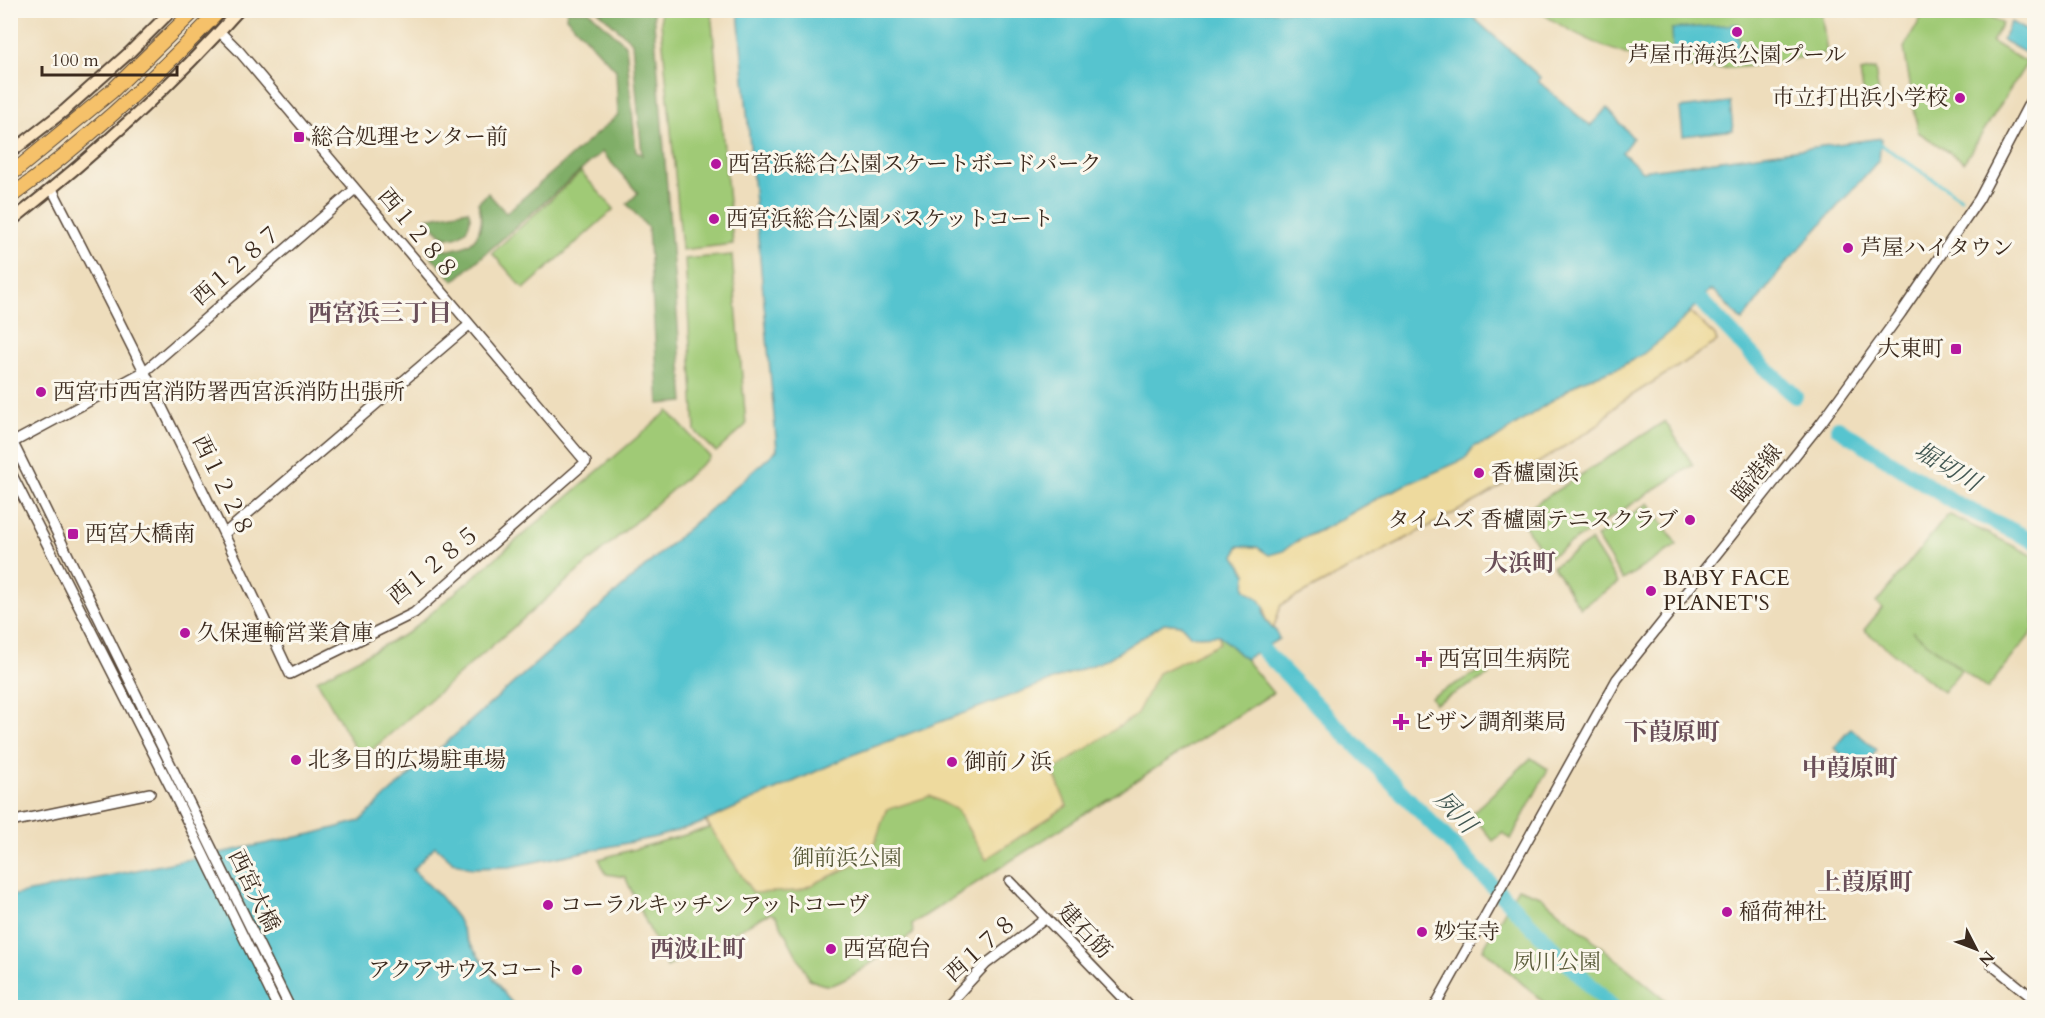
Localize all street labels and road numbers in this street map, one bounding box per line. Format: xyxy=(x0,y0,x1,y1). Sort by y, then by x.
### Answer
street label: 西１２８８ xyxy=(371,182,465,286)
street label: 西１２８７ xyxy=(186,218,288,312)
street label: 西１２２８ xyxy=(185,430,261,542)
street label: 臨港線 xyxy=(1725,438,1789,508)
street label: 西１２８５ xyxy=(382,519,486,611)
street label: 西宮大橋 xyxy=(221,845,287,937)
street label: 建石筋 xyxy=(1051,897,1119,965)
street label: 西１７８ xyxy=(938,907,1024,989)

